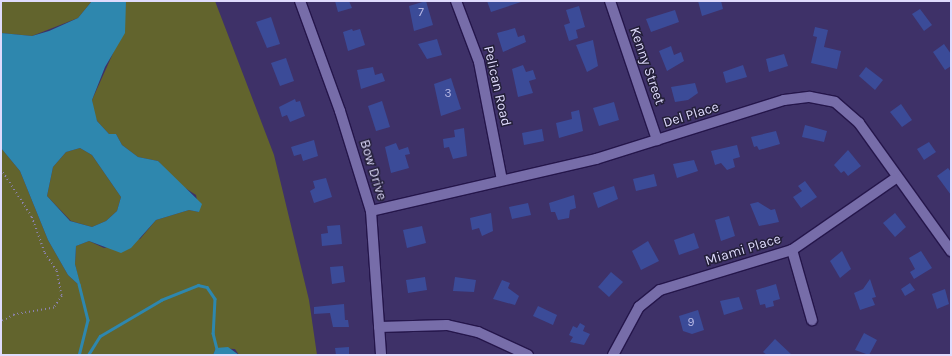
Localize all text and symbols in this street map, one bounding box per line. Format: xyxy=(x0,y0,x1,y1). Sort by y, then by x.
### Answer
house number: 7 xyxy=(418,6,424,20)
street label: Kenny Street xyxy=(626,25,668,107)
street label: Pelican Road xyxy=(480,44,514,128)
house number: 3 xyxy=(444,87,452,101)
street label: Del Place xyxy=(661,99,721,131)
street label: Bow Drive xyxy=(356,138,390,202)
street label: Miami Place xyxy=(703,231,783,269)
house number: 9 xyxy=(688,316,694,330)

